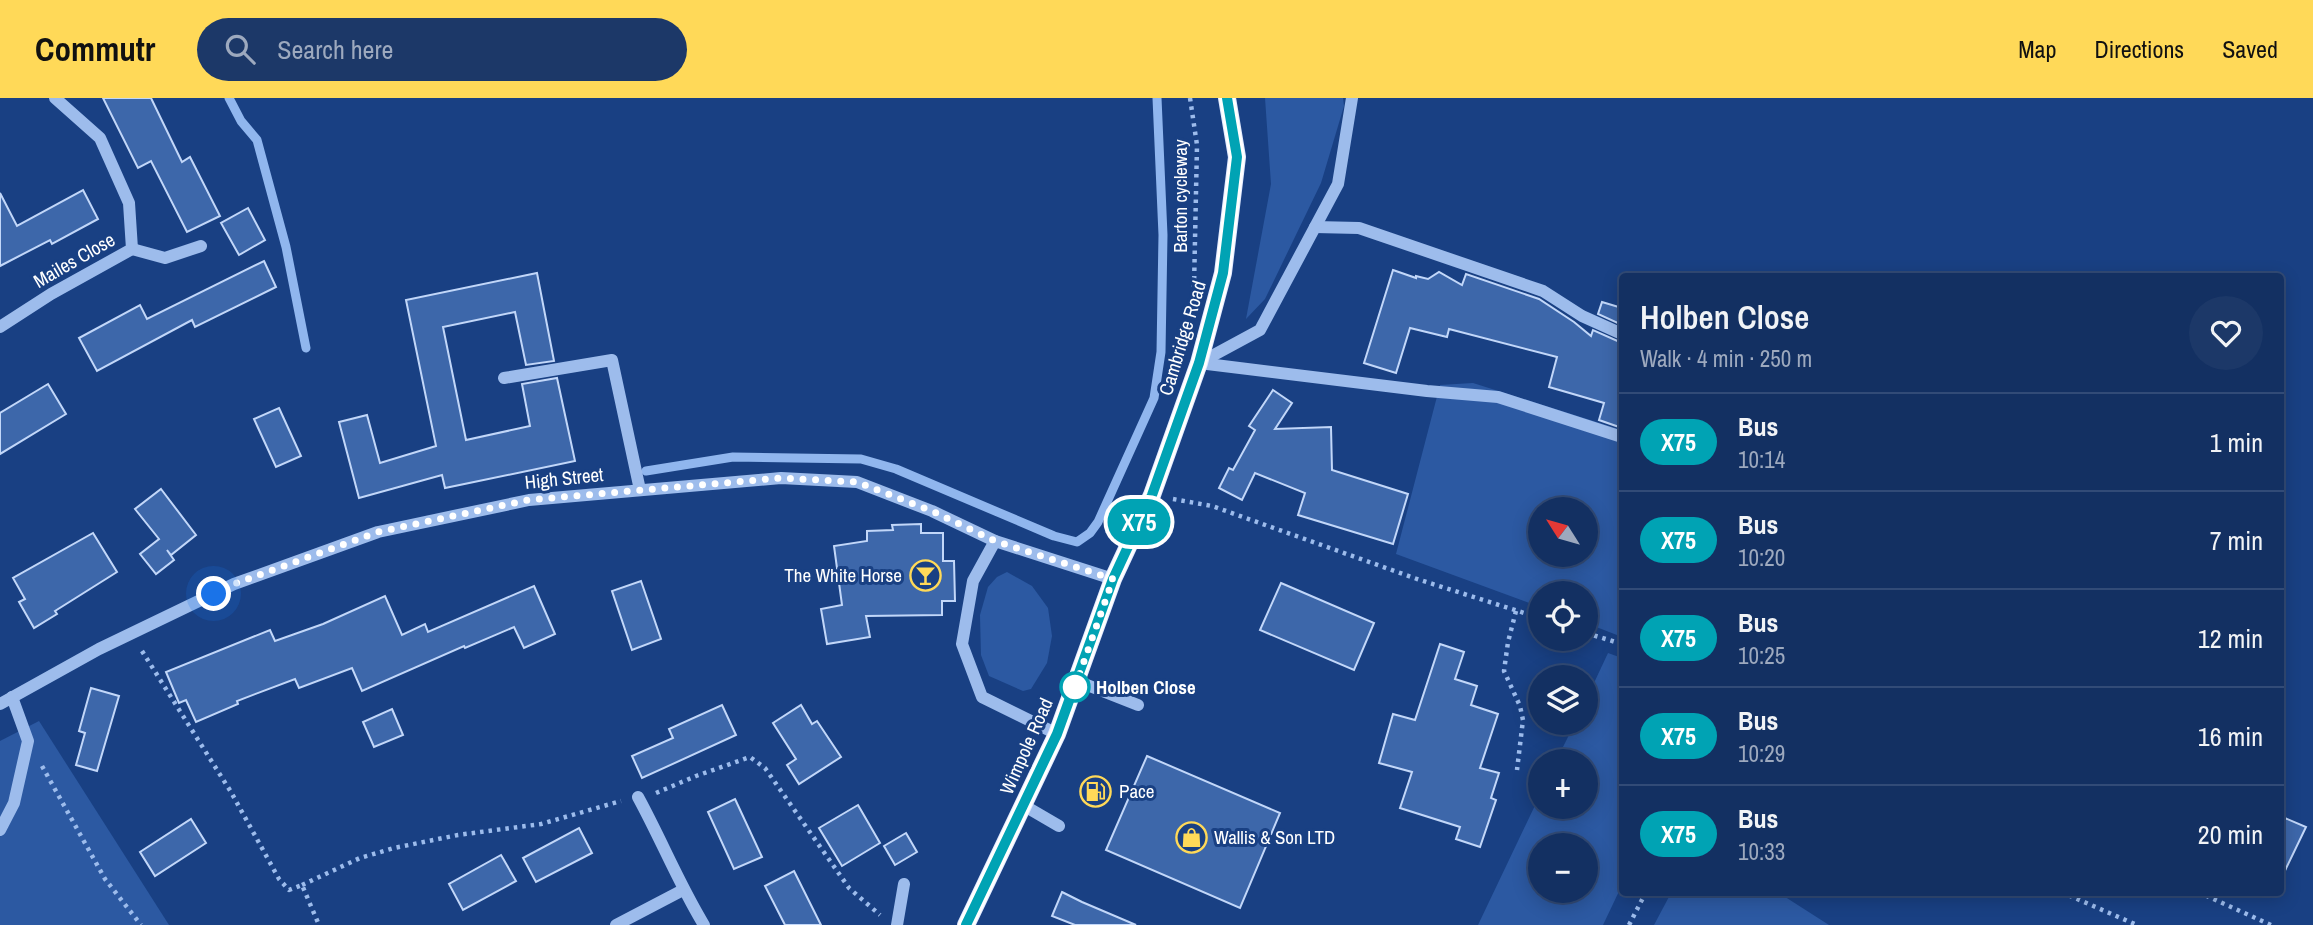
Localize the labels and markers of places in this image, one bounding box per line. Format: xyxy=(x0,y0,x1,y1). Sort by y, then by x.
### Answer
bar icon: The White Horse xyxy=(908,558,942,592)
place label: The White Horse xyxy=(784,562,902,588)
marker: Holben Close xyxy=(1060,672,1090,702)
place label: Holben Close xyxy=(1096,674,1196,700)
fuel station icon: Pace xyxy=(1079,774,1113,808)
place label: Pace xyxy=(1119,778,1155,804)
shop icon: Wallis & Son LTD xyxy=(1174,820,1208,854)
place label: Wallis & Son LTD xyxy=(1214,824,1335,850)

